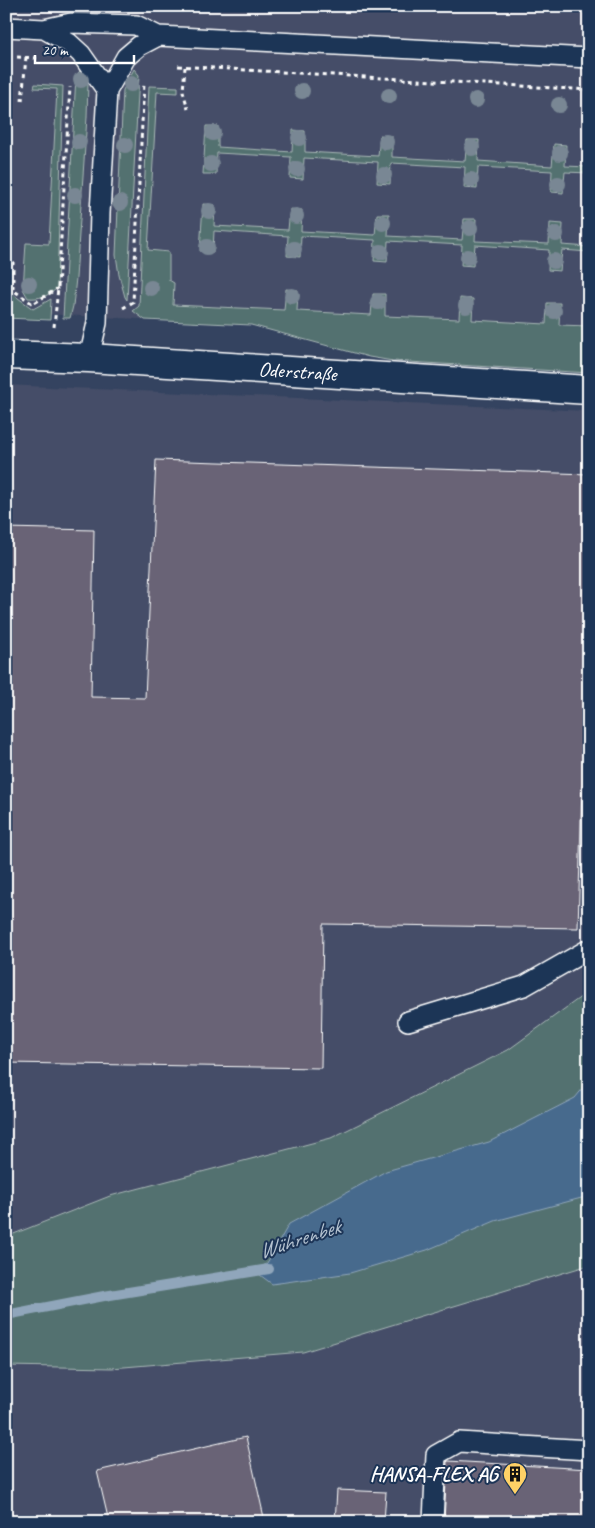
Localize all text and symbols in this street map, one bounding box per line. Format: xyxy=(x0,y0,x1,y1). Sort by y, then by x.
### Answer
scale bar xyxy=(35,32,134,64)
text: 20 m xyxy=(42,41,69,60)
street label: Oderstraße xyxy=(258,356,340,387)
water label: Wührenbek xyxy=(255,1211,347,1265)
place label: HANSA-FLEX AG xyxy=(370,1461,501,1487)
building icon: HANSA-FLEX AG xyxy=(502,1461,528,1495)

